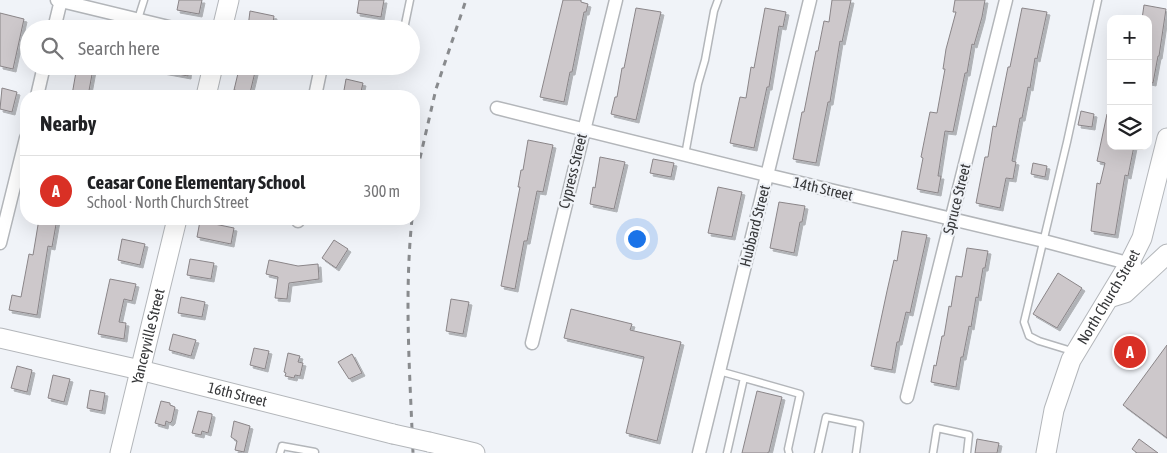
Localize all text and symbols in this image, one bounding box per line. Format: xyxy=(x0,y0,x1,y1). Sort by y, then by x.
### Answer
map controls xyxy=(1107,15,1152,150)
button: + xyxy=(1107,15,1152,60)
search box xyxy=(20,20,420,75)
icon: search xyxy=(38,34,66,62)
text: Search here xyxy=(78,37,160,59)
button: − xyxy=(1107,60,1152,105)
button: layers xyxy=(1107,105,1152,150)
text: Nearby xyxy=(40,111,96,135)
street label: Cypress Street xyxy=(555,132,590,210)
street label: Spruce Street xyxy=(940,162,974,236)
text: Ceasar Cone Elementary School xyxy=(87,171,305,193)
street label: 14th Street xyxy=(792,173,855,204)
text: A xyxy=(52,182,60,200)
text: 300 m xyxy=(364,182,400,200)
street label: Hubbard Street xyxy=(736,183,773,269)
text: School · North Church Street xyxy=(87,193,249,211)
your location xyxy=(624,226,650,252)
street label: North Church Street xyxy=(1073,247,1143,347)
street label: Yanceyville Street xyxy=(128,287,168,386)
pin: A xyxy=(1114,333,1146,371)
street label: 16th Street xyxy=(206,378,269,410)

